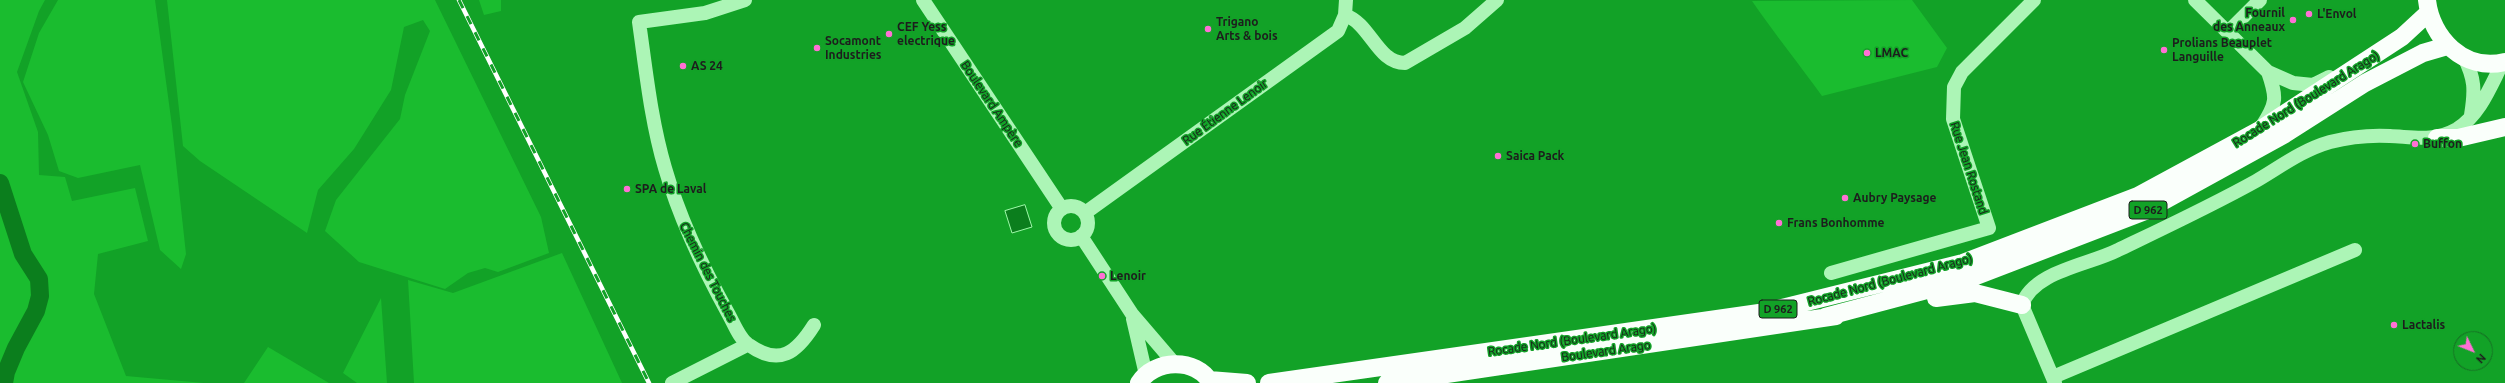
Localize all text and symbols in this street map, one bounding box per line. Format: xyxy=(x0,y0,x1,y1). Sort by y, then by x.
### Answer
place label: Fournil des Anneaux xyxy=(2213,6,2285,34)
place label: L'Envol xyxy=(2317,7,2357,21)
marker: L'Envol xyxy=(2304,9,2314,19)
place label: Trigano Arts & bois xyxy=(1216,15,1278,43)
marker: Fournil des Anneaux xyxy=(2288,15,2298,25)
place label: CEF Yess electrique xyxy=(897,20,955,48)
marker: Trigano Arts & bois xyxy=(1203,24,1213,34)
marker: CEF Yess electrique xyxy=(884,29,894,39)
place label: Socamont Industries xyxy=(825,34,882,62)
place label: Prolians Beauplet Languille xyxy=(2172,36,2272,64)
marker: Socamont Industries xyxy=(812,43,822,53)
marker: Prolians Beauplet Languille xyxy=(2159,45,2169,55)
place label: LMAC xyxy=(1875,46,1908,60)
marker: LMAC xyxy=(1862,48,1872,58)
street label: Rocade Nord (Boulevard Arago) xyxy=(2230,48,2382,150)
street label: Boulevard Ampère xyxy=(958,58,1026,150)
place label: AS 24 xyxy=(691,59,723,73)
marker: AS 24 xyxy=(678,61,688,71)
street label: Rue Étienne Lenoir xyxy=(1180,76,1270,148)
street label: Rue Jean Rostand xyxy=(1947,120,1991,216)
place label: Buffon xyxy=(2423,137,2462,151)
marker: Buffon xyxy=(2410,139,2420,149)
place label: Saica Pack xyxy=(1506,149,1564,163)
marker: Saica Pack xyxy=(1493,151,1503,161)
place label: SPA de Laval xyxy=(635,182,706,196)
marker: SPA de Laval xyxy=(622,184,632,194)
place label: Aubry Paysage xyxy=(1853,191,1936,205)
marker: Aubry Paysage xyxy=(1840,193,1850,203)
road number: D 962 xyxy=(2129,201,2167,219)
place label: Frans Bonhomme xyxy=(1787,216,1884,230)
marker: Frans Bonhomme xyxy=(1774,218,1784,228)
street label: Chemin des Touches xyxy=(677,220,739,324)
street label: Rocade Nord (Boulevard Arago) xyxy=(1806,251,1974,309)
place label: Lenoir xyxy=(1110,269,1146,283)
marker: Lenoir xyxy=(1097,271,1107,281)
road number: D 962 xyxy=(1759,300,1797,318)
place label: Lactalis xyxy=(2402,318,2445,332)
marker: Lactalis xyxy=(2389,320,2399,330)
street label: Rocade Nord (Boulevard Arago) xyxy=(1487,321,1657,359)
north arrow xyxy=(2453,331,2493,371)
street label: Boulevard Arago xyxy=(1560,338,1652,364)
text: N xyxy=(2474,351,2488,366)

